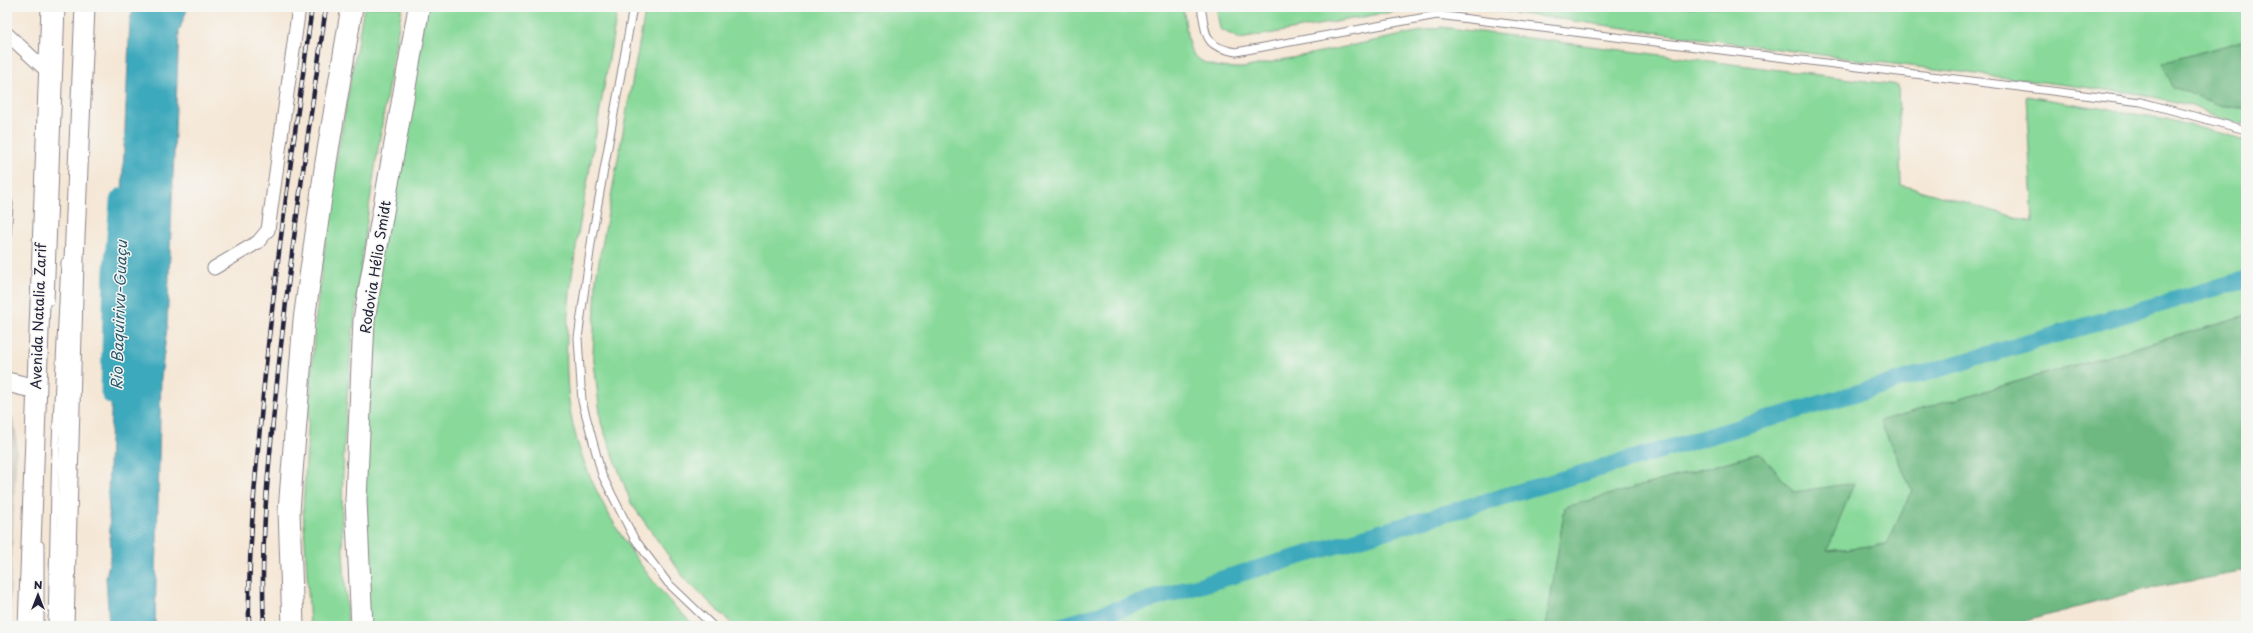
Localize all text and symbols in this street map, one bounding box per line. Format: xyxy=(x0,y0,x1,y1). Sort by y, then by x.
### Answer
street label: Rodovia Hélio Smidt xyxy=(354,199,396,335)
water label: Rio Baquirivu-Guaçu xyxy=(104,239,132,390)
street label: Avenida Natalia Zarif xyxy=(25,241,51,390)
north arrow xyxy=(18,575,58,615)
text: N xyxy=(34,576,43,593)

